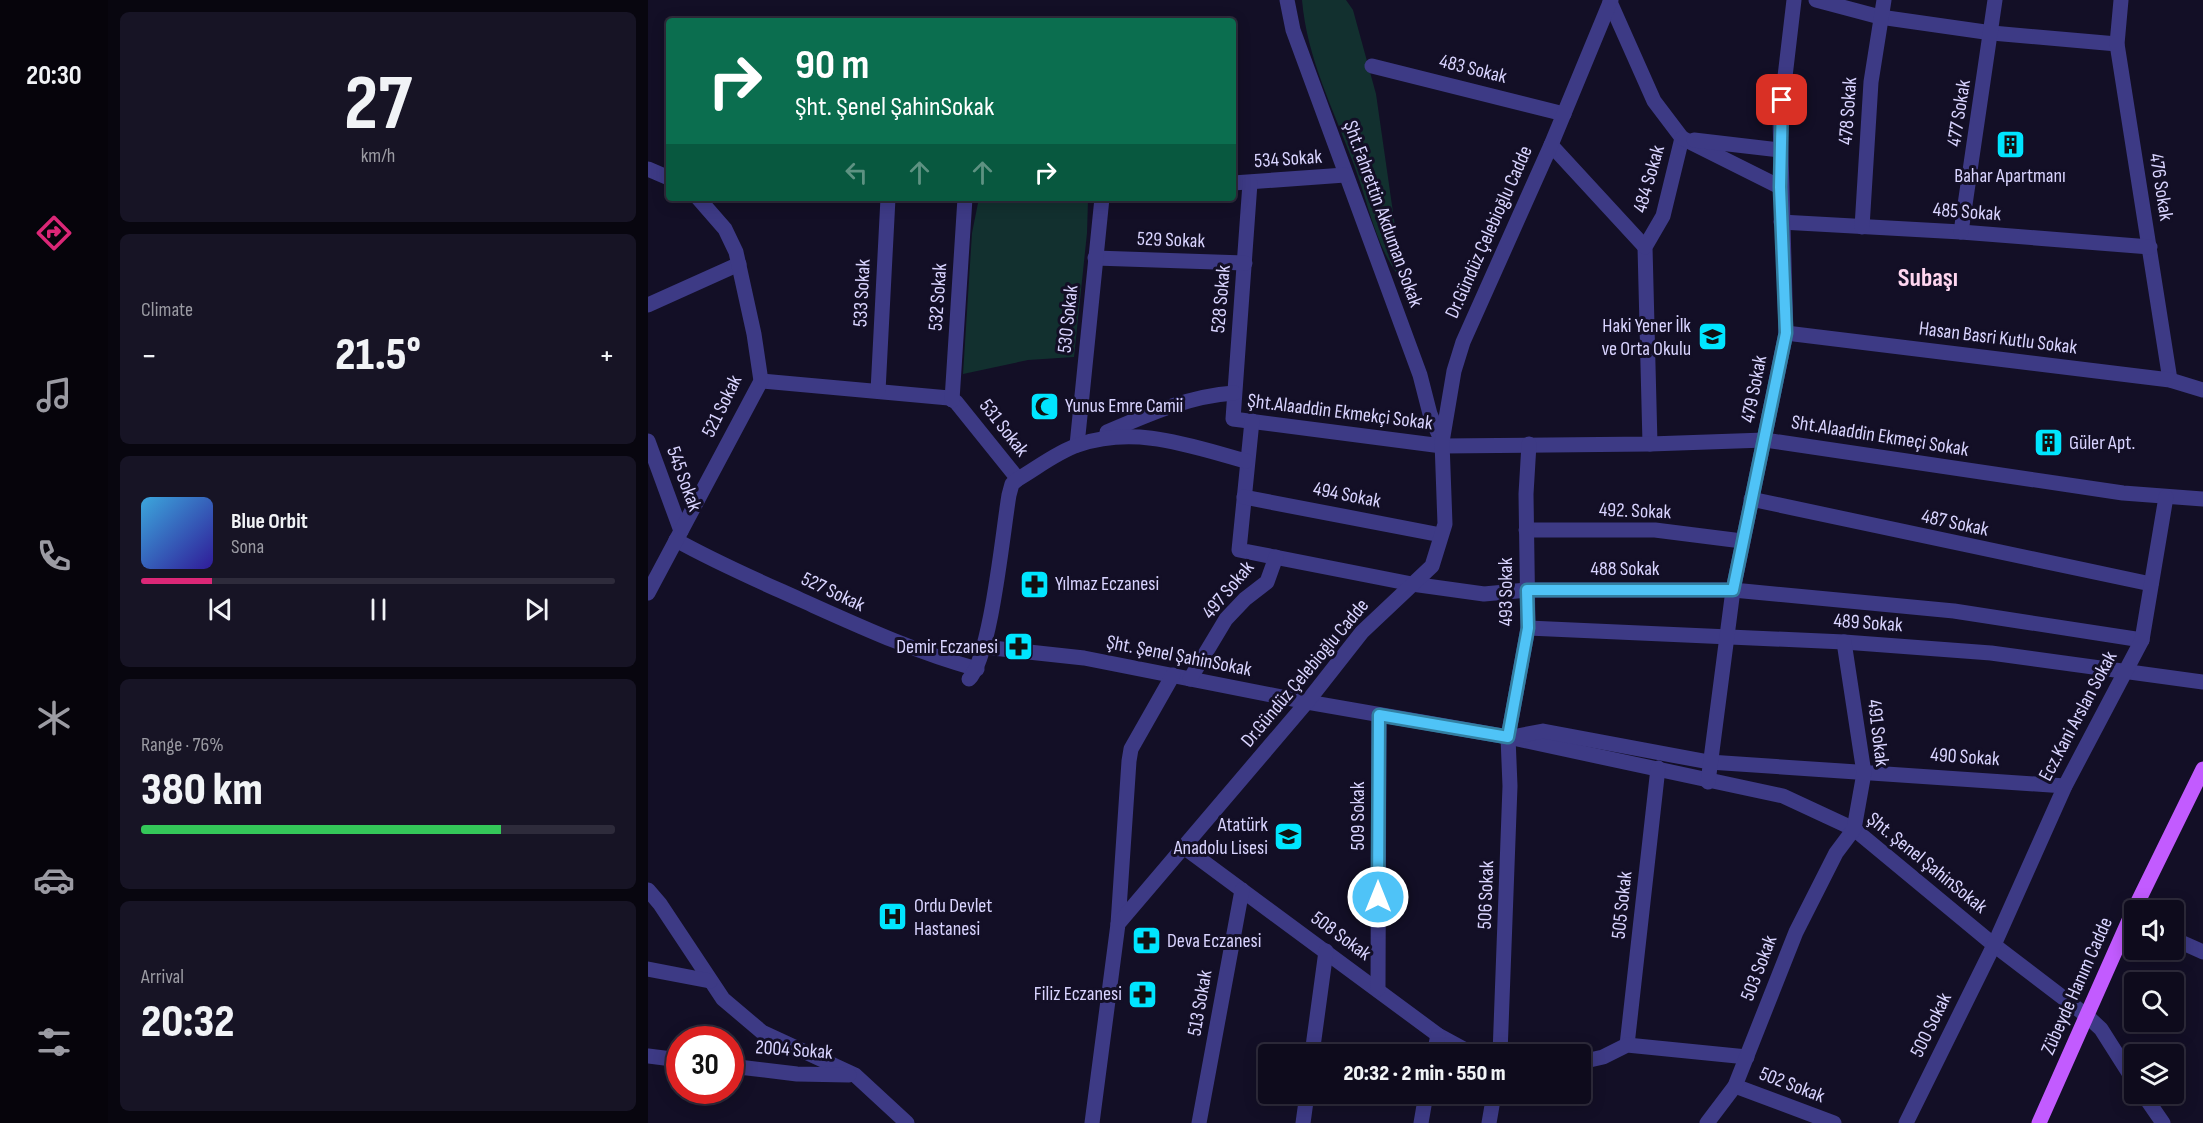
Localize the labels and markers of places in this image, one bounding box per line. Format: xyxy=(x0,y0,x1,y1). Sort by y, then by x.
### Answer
pin xyxy=(1756,74,1807,125)
building icon: Bahar Apartmanı xyxy=(1994,129,2026,161)
place label: Bahar Apartmanı xyxy=(1954,164,2066,188)
place label: Haki Yener İlk ve Orta Okulu xyxy=(1602,314,1691,361)
school or university icon: Haki Yener İlk ve Orta Okulu xyxy=(1696,321,1728,353)
mosque icon: Yunus Emre Camii xyxy=(1028,390,1060,422)
place label: Yunus Emre Camii xyxy=(1065,394,1183,418)
building icon: Güler Apt. xyxy=(2032,427,2064,459)
place label: Güler Apt. xyxy=(2069,431,2135,455)
pharmacy icon: Yılmaz Eczanesi xyxy=(1018,568,1050,600)
place label: Yılmaz Eczanesi xyxy=(1055,572,1159,596)
pharmacy icon: Demir Eczanesi xyxy=(1003,631,1035,663)
place label: Demir Eczanesi xyxy=(896,635,998,659)
place label: Atatürk Anadolu Lisesi xyxy=(1173,813,1268,860)
school or university icon: Atatürk Anadolu Lisesi xyxy=(1273,820,1305,852)
place label: Ordu Devlet Hastanesi xyxy=(914,894,992,941)
hospital icon: Ordu Devlet Hastanesi xyxy=(877,901,909,933)
pharmacy icon: Deva Eczanesi xyxy=(1130,925,1162,957)
place label: Deva Eczanesi xyxy=(1167,929,1261,953)
pharmacy icon: Filiz Eczanesi xyxy=(1127,978,1159,1010)
place label: Filiz Eczanesi xyxy=(1034,982,1122,1006)

